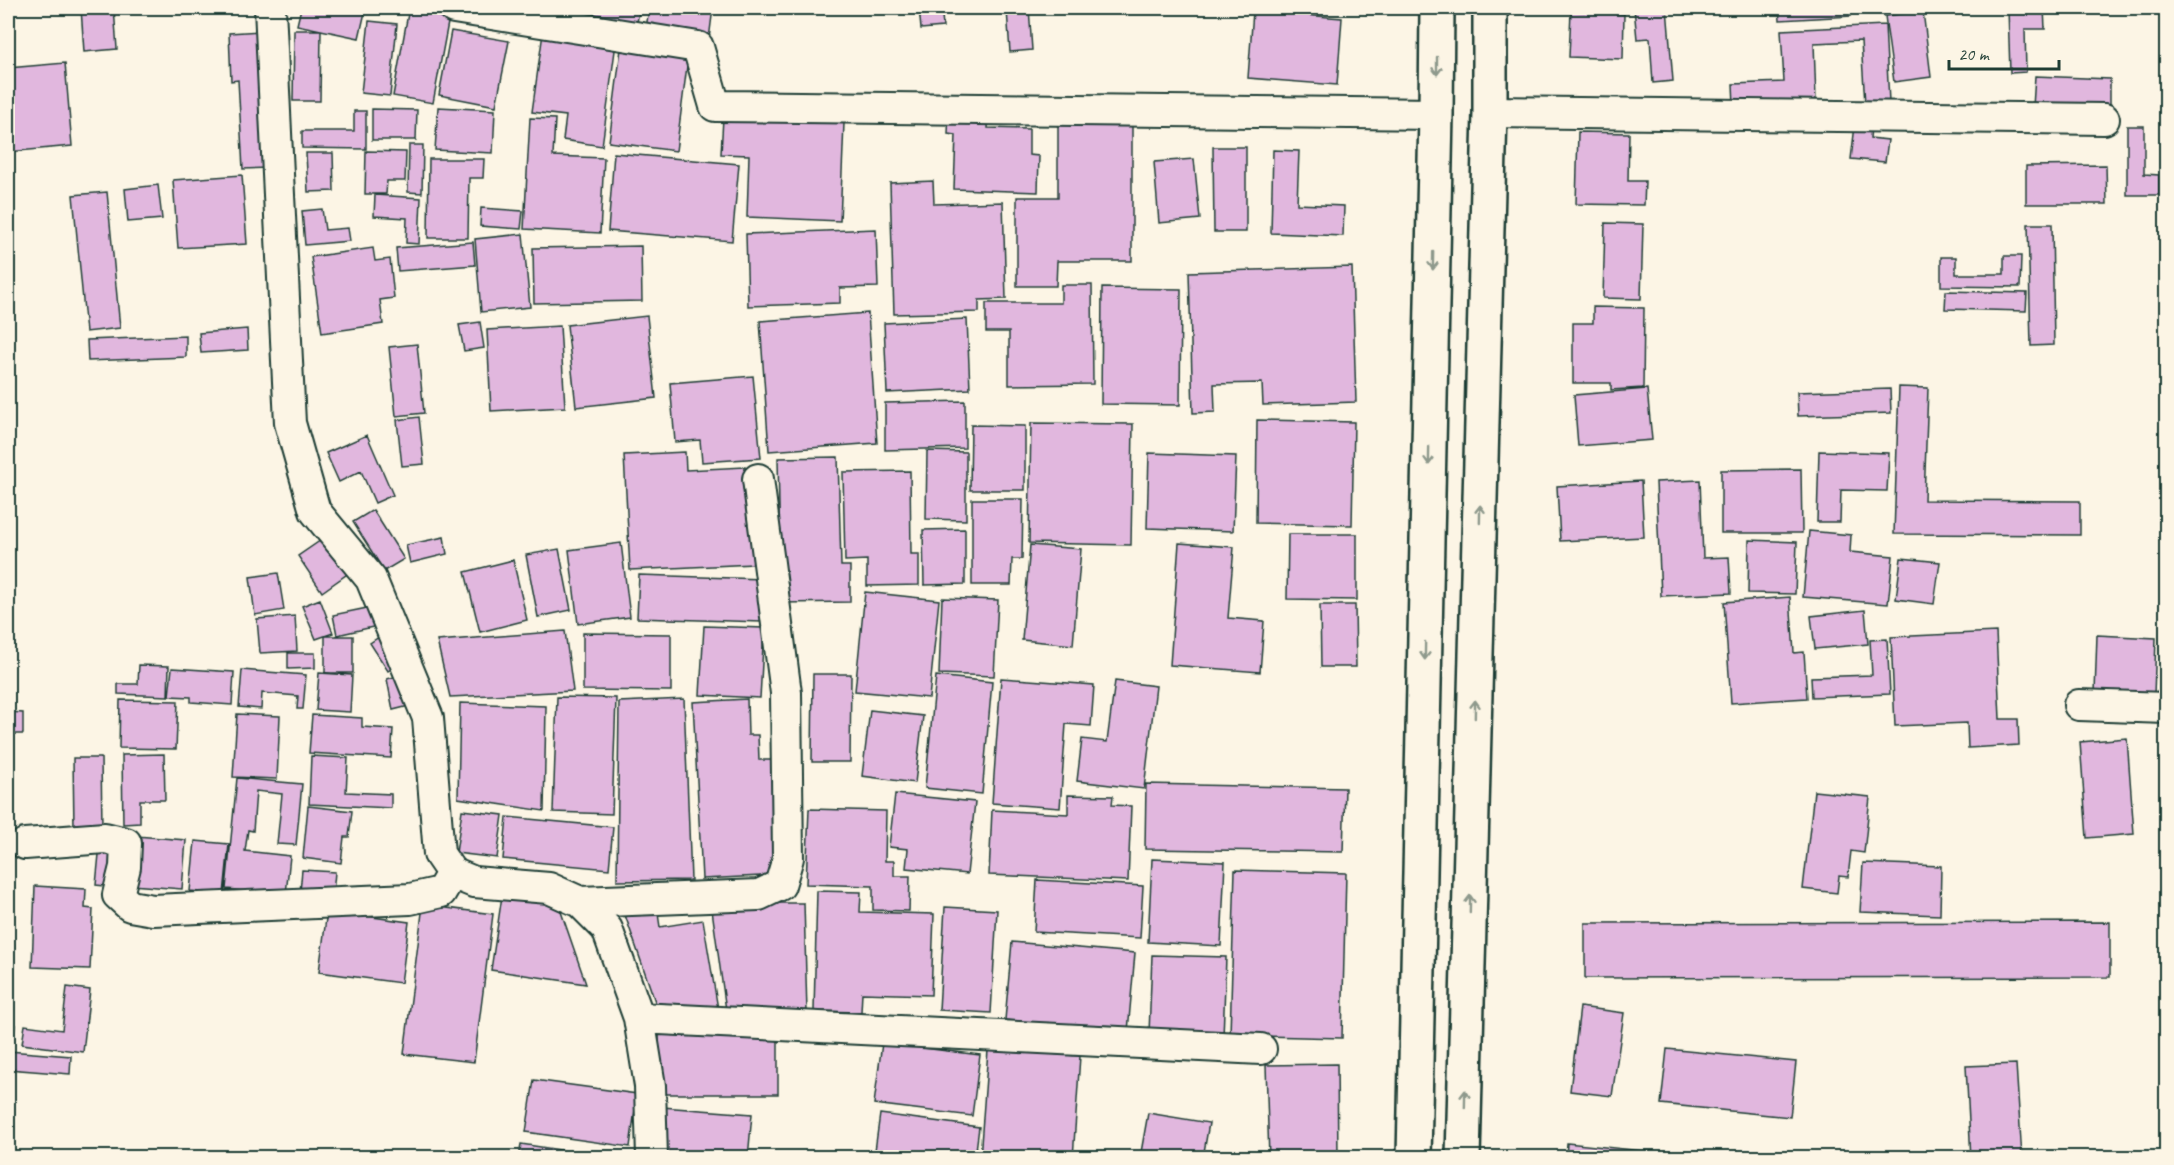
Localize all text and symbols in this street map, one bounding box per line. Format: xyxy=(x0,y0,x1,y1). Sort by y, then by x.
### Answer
scale bar xyxy=(1949,33,2058,71)
text: 20 m xyxy=(1958,43,1991,65)
one-way arrow xyxy=(1431,55,1443,75)
one-way arrow xyxy=(1428,250,1439,270)
one-way arrow xyxy=(1423,445,1435,465)
one-way arrow xyxy=(1474,505,1485,525)
one-way arrow xyxy=(1419,640,1431,660)
one-way arrow xyxy=(1469,700,1480,720)
one-way arrow xyxy=(1464,895,1476,915)
one-way arrow xyxy=(1459,1090,1471,1110)

